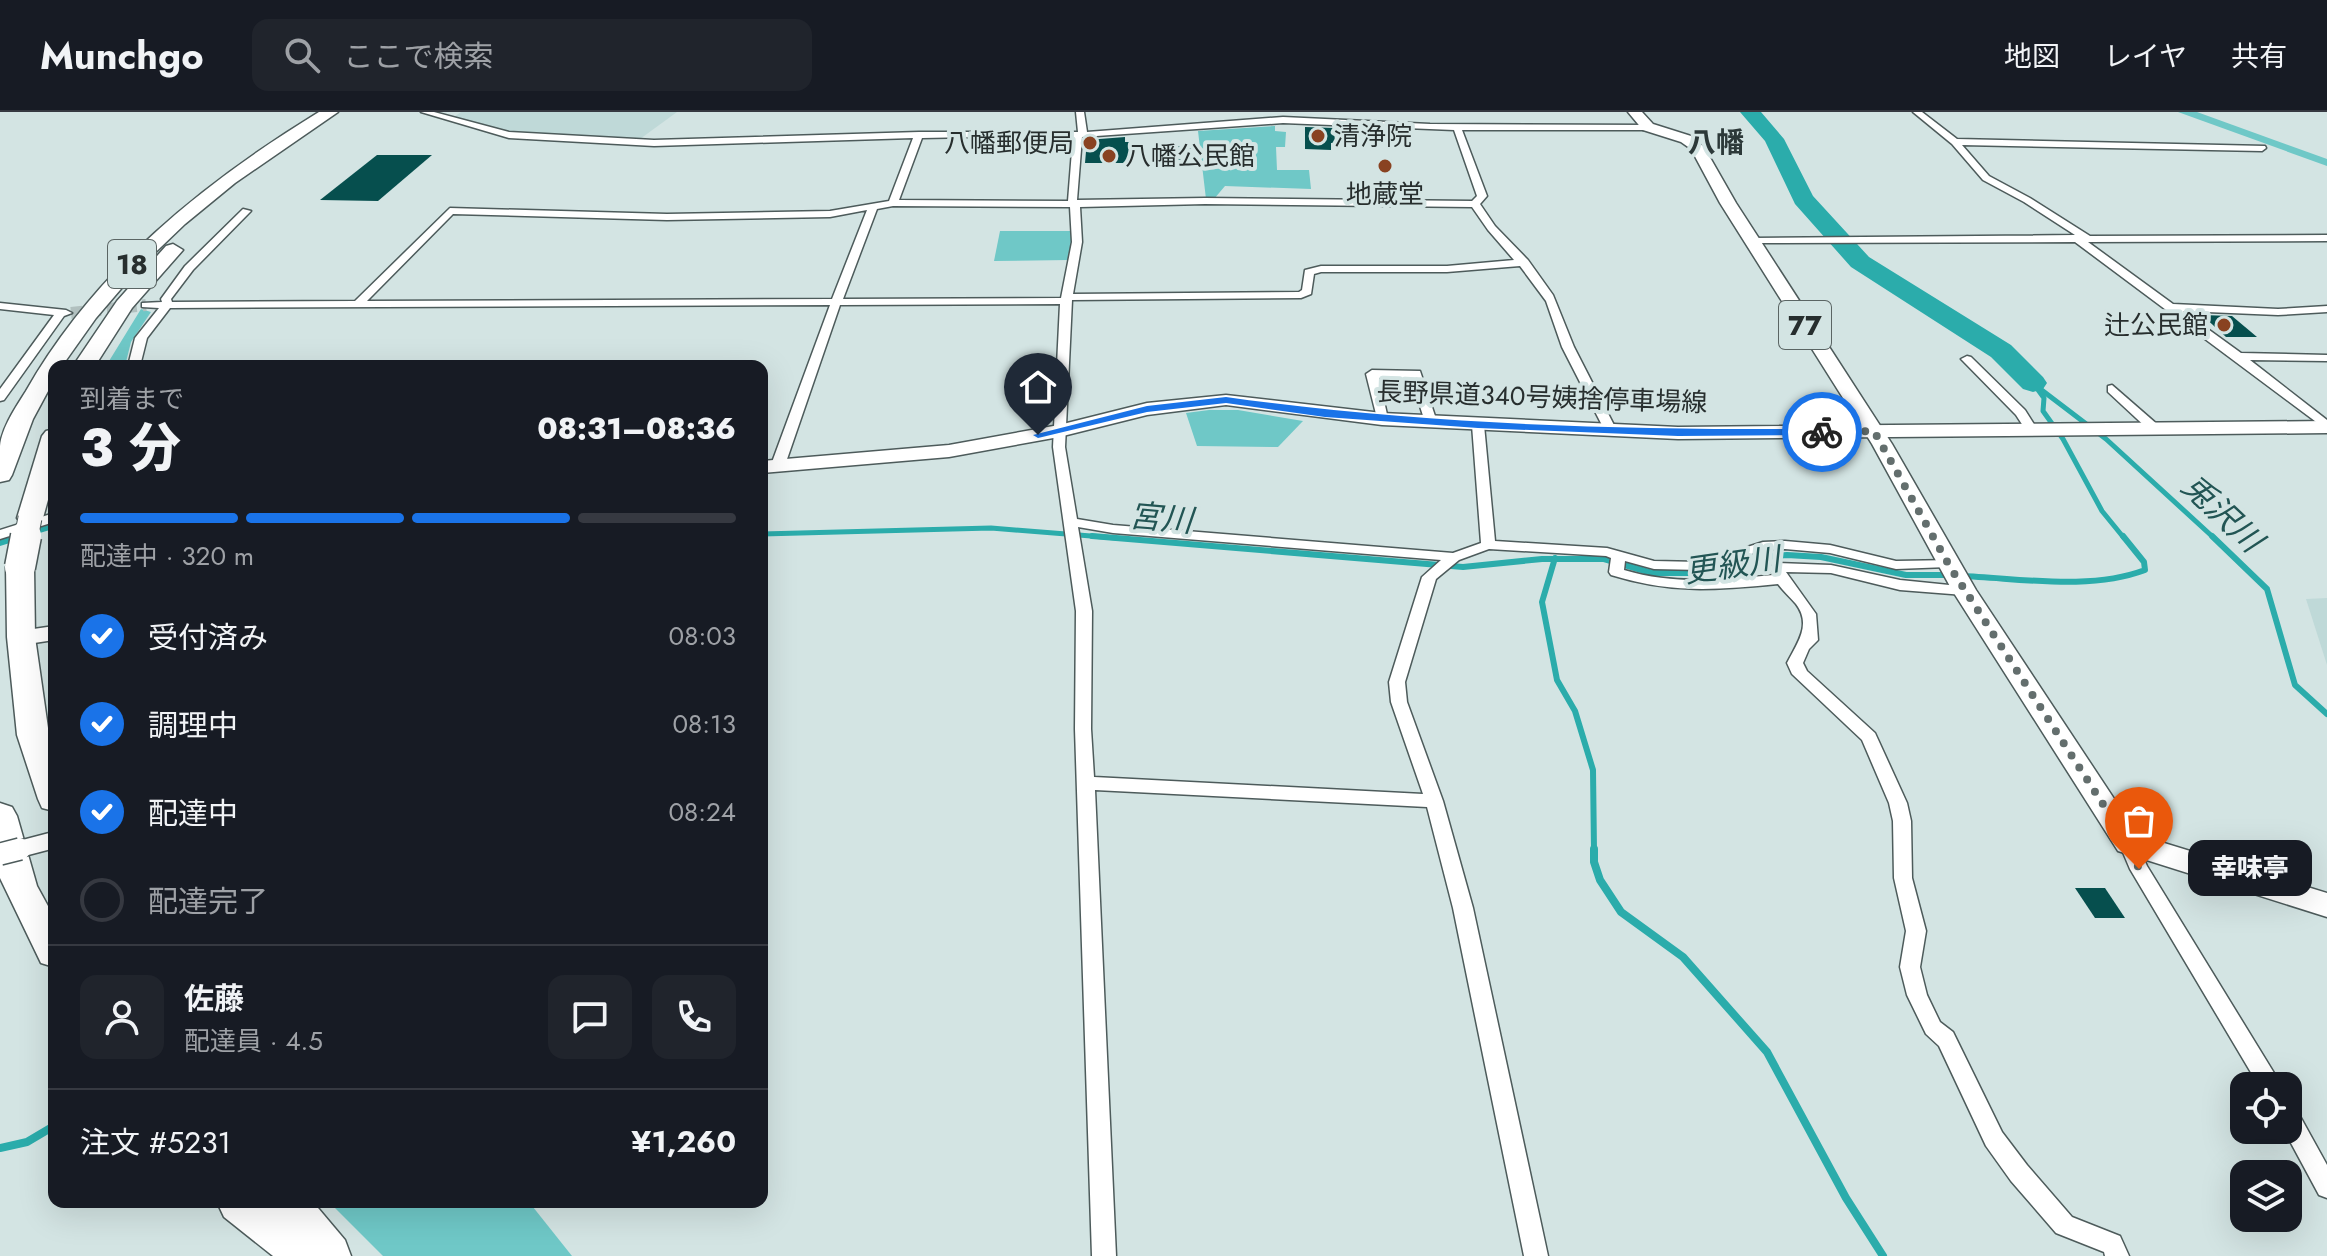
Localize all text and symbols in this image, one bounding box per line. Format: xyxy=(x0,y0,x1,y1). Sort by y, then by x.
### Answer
search box xyxy=(252,19,812,91)
text: Munchgo xyxy=(40,28,204,83)
icon: search xyxy=(280,33,324,77)
text: ここで検索 xyxy=(344,35,494,78)
text: 地図 xyxy=(2004,36,2060,77)
text: レイヤ xyxy=(2104,36,2187,77)
text: 共有 xyxy=(2231,36,2287,77)
place label: 清浄院 xyxy=(1334,117,1412,155)
district label: 八幡 xyxy=(1688,122,1744,163)
place label: 八幡郵便局 xyxy=(944,124,1074,162)
marker: 清浄院 xyxy=(1309,127,1327,145)
marker: 八幡郵便局 xyxy=(1081,134,1099,152)
place label: 八幡公民館 xyxy=(1125,137,1255,175)
marker: 八幡公民館 xyxy=(1100,147,1118,165)
marker: 地蔵堂 xyxy=(1376,157,1394,175)
place label: 地蔵堂 xyxy=(1346,175,1424,213)
road number: 18 xyxy=(108,240,156,288)
road number: 77 xyxy=(1779,301,1831,349)
place label: 辻公民館 xyxy=(2104,306,2208,344)
marker: 辻公民館 xyxy=(2215,316,2233,334)
pin xyxy=(1004,353,1072,435)
icon: home xyxy=(1016,365,1060,409)
street label: 長野県道340号姨捨停車場線 xyxy=(1376,372,1708,422)
text: 到着まで xyxy=(80,380,184,418)
courier xyxy=(1782,392,1862,472)
text: 08:31–08:36 xyxy=(537,407,736,450)
text: 3 分 xyxy=(80,410,181,486)
icon: bike xyxy=(1800,410,1844,454)
water label: 兎沢川 xyxy=(2171,463,2275,565)
water label: 宮川 xyxy=(1127,492,1198,544)
water label: 更級川 xyxy=(1681,535,1786,594)
text: 配達中 · 320 m xyxy=(80,537,254,575)
icon: check xyxy=(80,614,124,658)
text: 受付済み xyxy=(148,616,268,659)
text: 08:03 xyxy=(669,617,736,655)
icon: check xyxy=(80,702,124,746)
text: 調理中 xyxy=(148,704,238,747)
text: 08:13 xyxy=(673,705,736,743)
pin xyxy=(2105,787,2173,869)
icon: check xyxy=(80,790,124,834)
text: 配達中 xyxy=(148,792,238,835)
text: 08:24 xyxy=(668,793,736,831)
icon: bag xyxy=(2117,799,2161,843)
callout: 幸味亭 xyxy=(2187,841,2311,897)
text: 幸味亭 xyxy=(2211,849,2289,887)
text: 配達完了 xyxy=(148,880,268,923)
button: person xyxy=(80,975,164,1059)
button: chat xyxy=(548,975,632,1059)
button: phone xyxy=(652,975,736,1059)
text: 佐藤 xyxy=(184,977,244,1020)
text: 配達員 · 4.5 xyxy=(184,1022,323,1060)
map controls xyxy=(2230,1072,2302,1232)
button: locate xyxy=(2230,1072,2302,1144)
text: ¥1,260 xyxy=(631,1120,736,1163)
text: 注文 #5231 xyxy=(80,1121,231,1164)
button: layers xyxy=(2230,1160,2302,1232)

